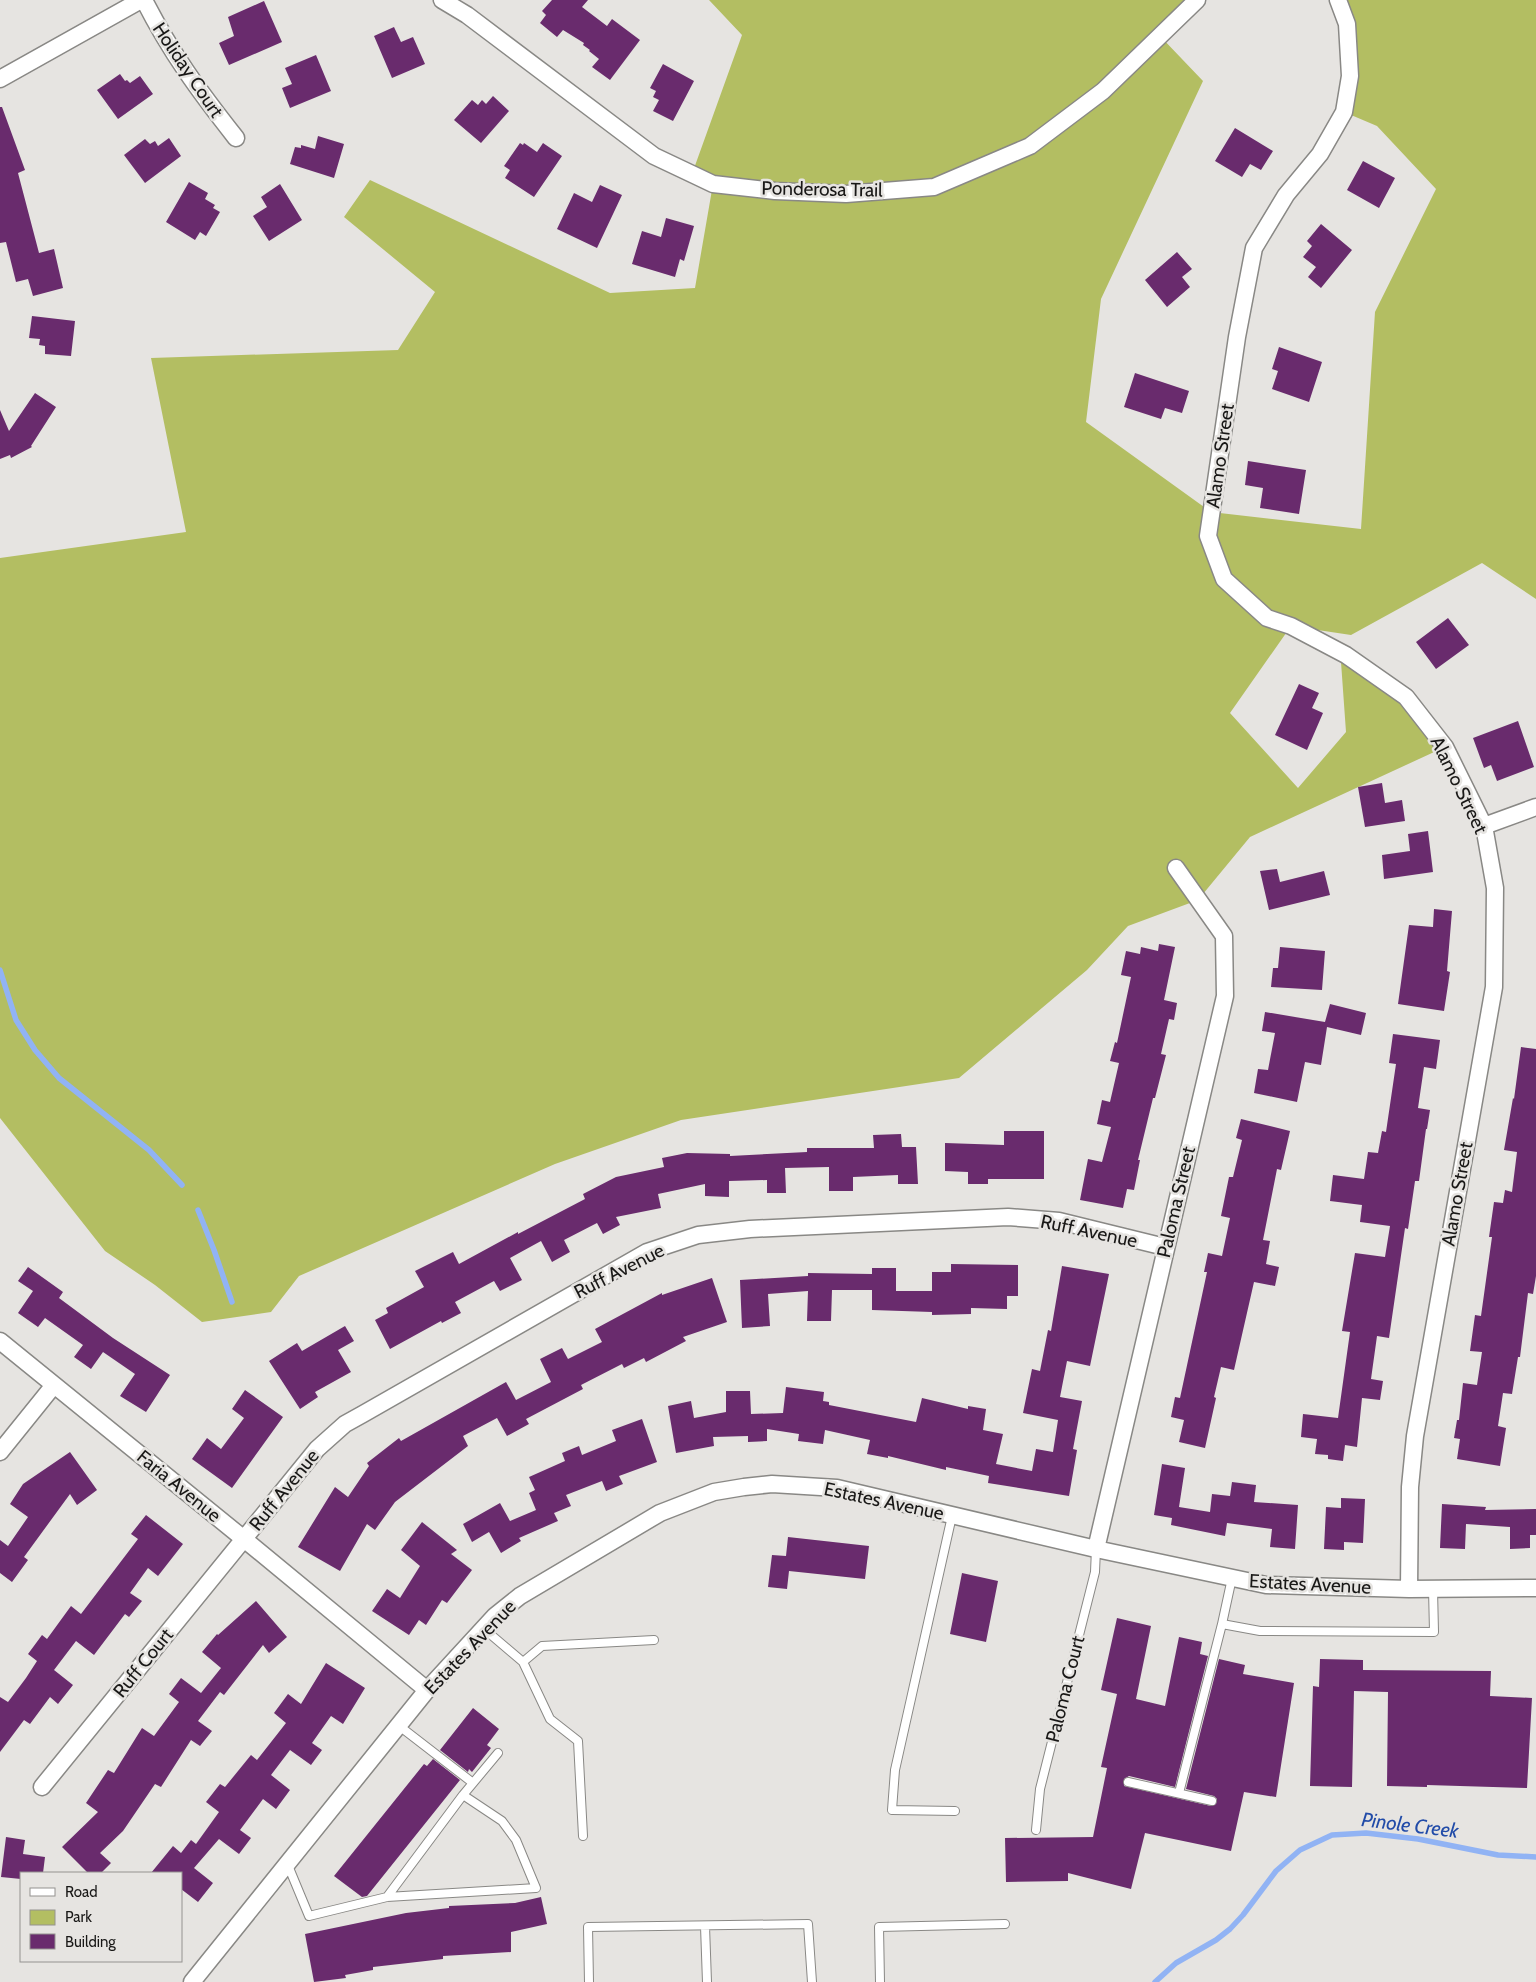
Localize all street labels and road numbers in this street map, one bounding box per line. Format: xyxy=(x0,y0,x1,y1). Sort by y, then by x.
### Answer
street label: Holiday Court xyxy=(148,18,228,122)
street label: Ponderosa Trail xyxy=(761,176,883,202)
street label: Alamo Street xyxy=(1201,402,1239,510)
street label: Alamo Street xyxy=(1426,733,1493,838)
street label: Alamo Street xyxy=(1437,1140,1478,1248)
street label: Paloma Street xyxy=(1152,1144,1200,1260)
street label: Ruff Avenue xyxy=(1039,1210,1140,1253)
street label: Ruff Avenue xyxy=(570,1238,668,1304)
street label: Ruff Avenue xyxy=(244,1444,324,1535)
street label: Faria Avenue xyxy=(132,1445,226,1527)
street label: Estates Avenue xyxy=(822,1477,946,1525)
street label: Estates Avenue xyxy=(1248,1569,1372,1599)
street label: Estates Avenue xyxy=(419,1595,521,1699)
street label: Ruff Court xyxy=(108,1623,178,1702)
street label: Paloma Court xyxy=(1041,1633,1089,1745)

